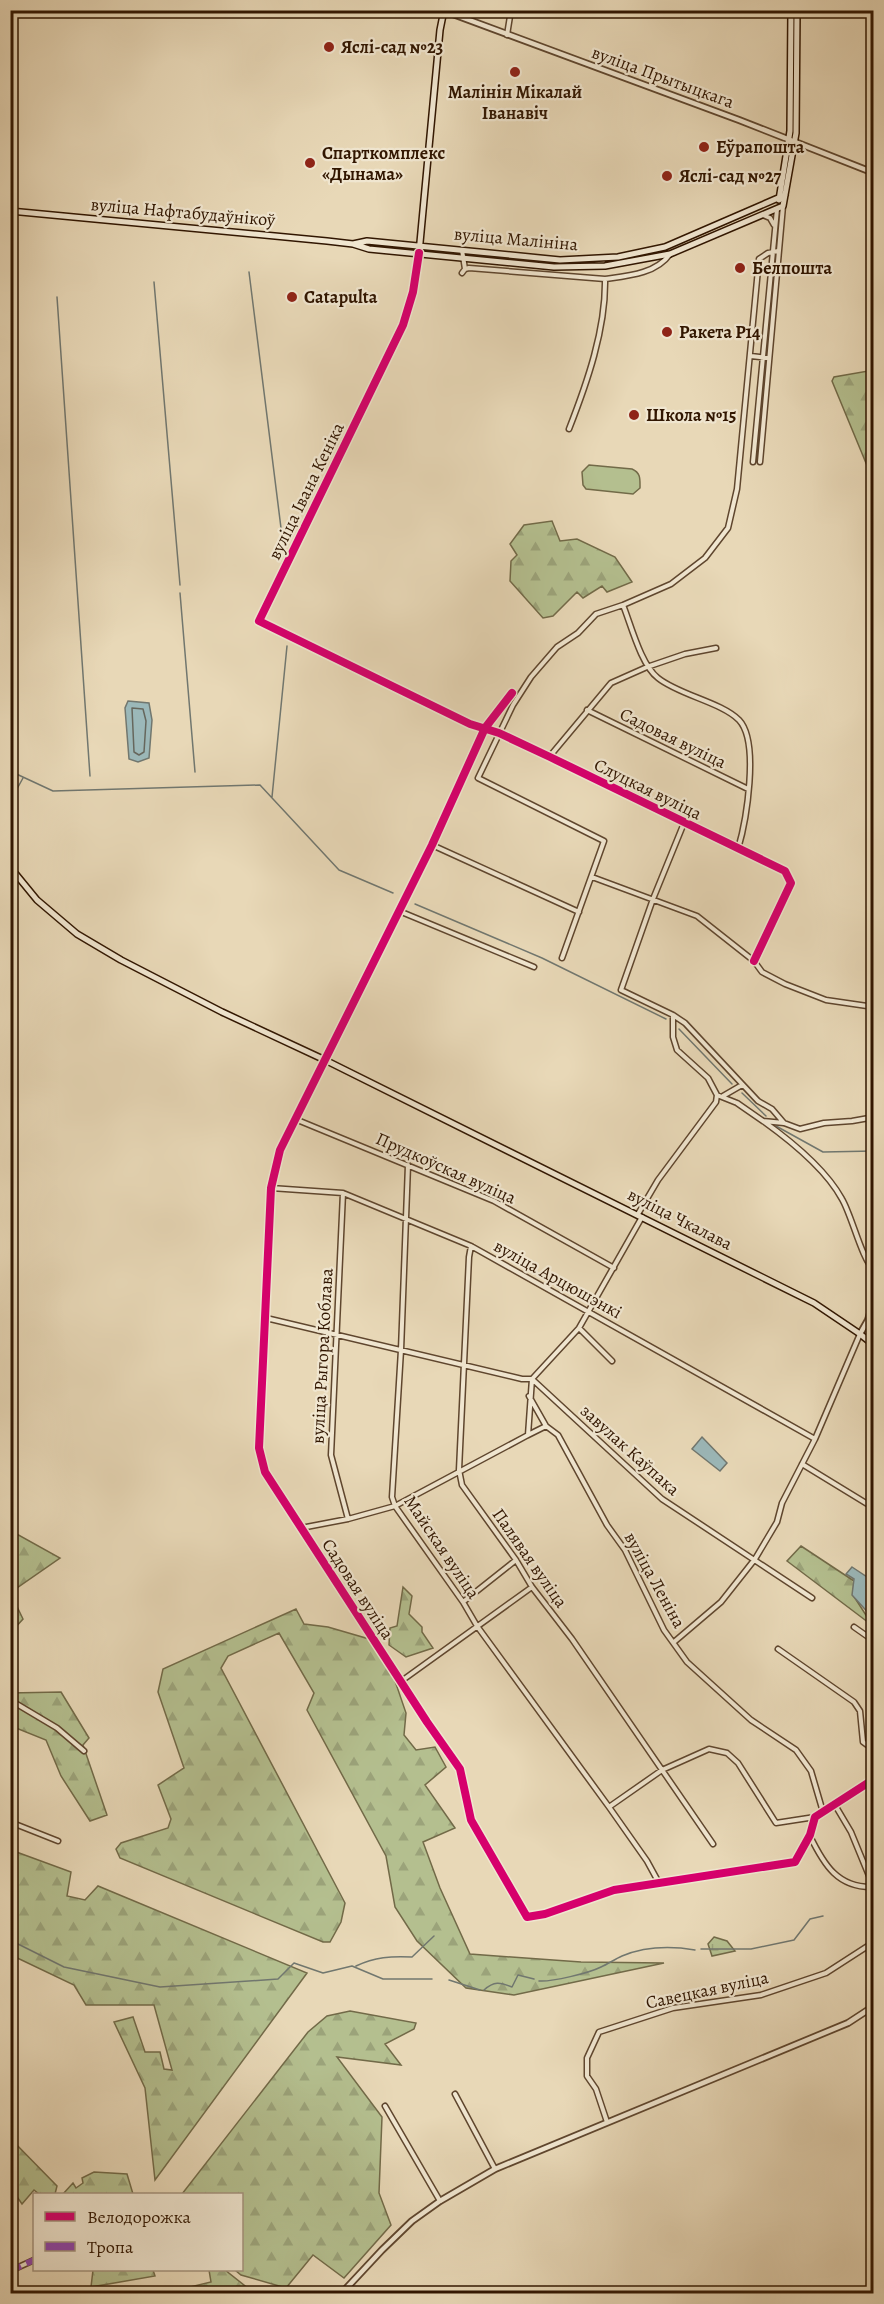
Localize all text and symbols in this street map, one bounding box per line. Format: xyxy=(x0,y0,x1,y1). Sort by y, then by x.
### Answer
place label: Яслі-сад №23 xyxy=(341,35,444,59)
marker: Яслі-сад №23 xyxy=(322,40,336,54)
street label: вуліца Прытыцкага xyxy=(588,40,738,114)
marker: Малінін Мікалай Іванавіч xyxy=(508,65,522,79)
place label: Малінін Мікалай Іванавіч xyxy=(448,80,582,125)
place label: Еўрапошта xyxy=(716,135,805,159)
marker: Еўрапошта xyxy=(697,140,711,154)
place label: Спарткомплекс «Дынама» xyxy=(322,141,446,186)
marker: Спарткомплекс «Дынама» xyxy=(303,156,317,170)
place label: Яслі-сад №27 xyxy=(679,164,782,188)
marker: Яслі-сад №27 xyxy=(660,169,674,183)
street label: вуліца Нафтабудаўнікоў xyxy=(90,192,277,232)
street label: вуліца Малініна xyxy=(453,222,580,256)
place label: Белпошта xyxy=(752,256,833,280)
marker: Белпошта xyxy=(733,261,747,275)
place label: Catapulta xyxy=(304,285,378,309)
marker: Catapulta xyxy=(285,290,299,304)
place label: Ракета Р14 xyxy=(679,320,761,344)
marker: Ракета Р14 xyxy=(660,325,674,339)
place label: Школа №15 xyxy=(646,403,737,427)
marker: Школа №15 xyxy=(627,408,641,422)
street label: вуліца Івана Кеніка xyxy=(262,418,350,564)
street label: Садовая вуліца xyxy=(616,702,731,774)
street label: Слуцкая вуліца xyxy=(590,753,706,826)
street label: Прудкоўская вуліца xyxy=(372,1126,520,1210)
street label: вуліца Чкалава xyxy=(624,1182,737,1256)
street label: вуліца Арцюшэнкі xyxy=(490,1234,626,1324)
street label: вуліца Рыгора Коблава xyxy=(305,1267,339,1444)
street label: завулак Каўпака xyxy=(575,1399,685,1502)
street label: Майская вуліца xyxy=(398,1490,486,1604)
street label: Палявая вуліца xyxy=(487,1503,574,1613)
street label: вуліца Леніна xyxy=(619,1528,692,1633)
street label: Садовая вуліца xyxy=(316,1534,400,1645)
street label: Савецкая вуліца xyxy=(643,1965,771,2015)
legend xyxy=(33,2193,243,2271)
text: Велодорожка xyxy=(87,2205,192,2229)
text: Тропа xyxy=(87,2235,134,2259)

